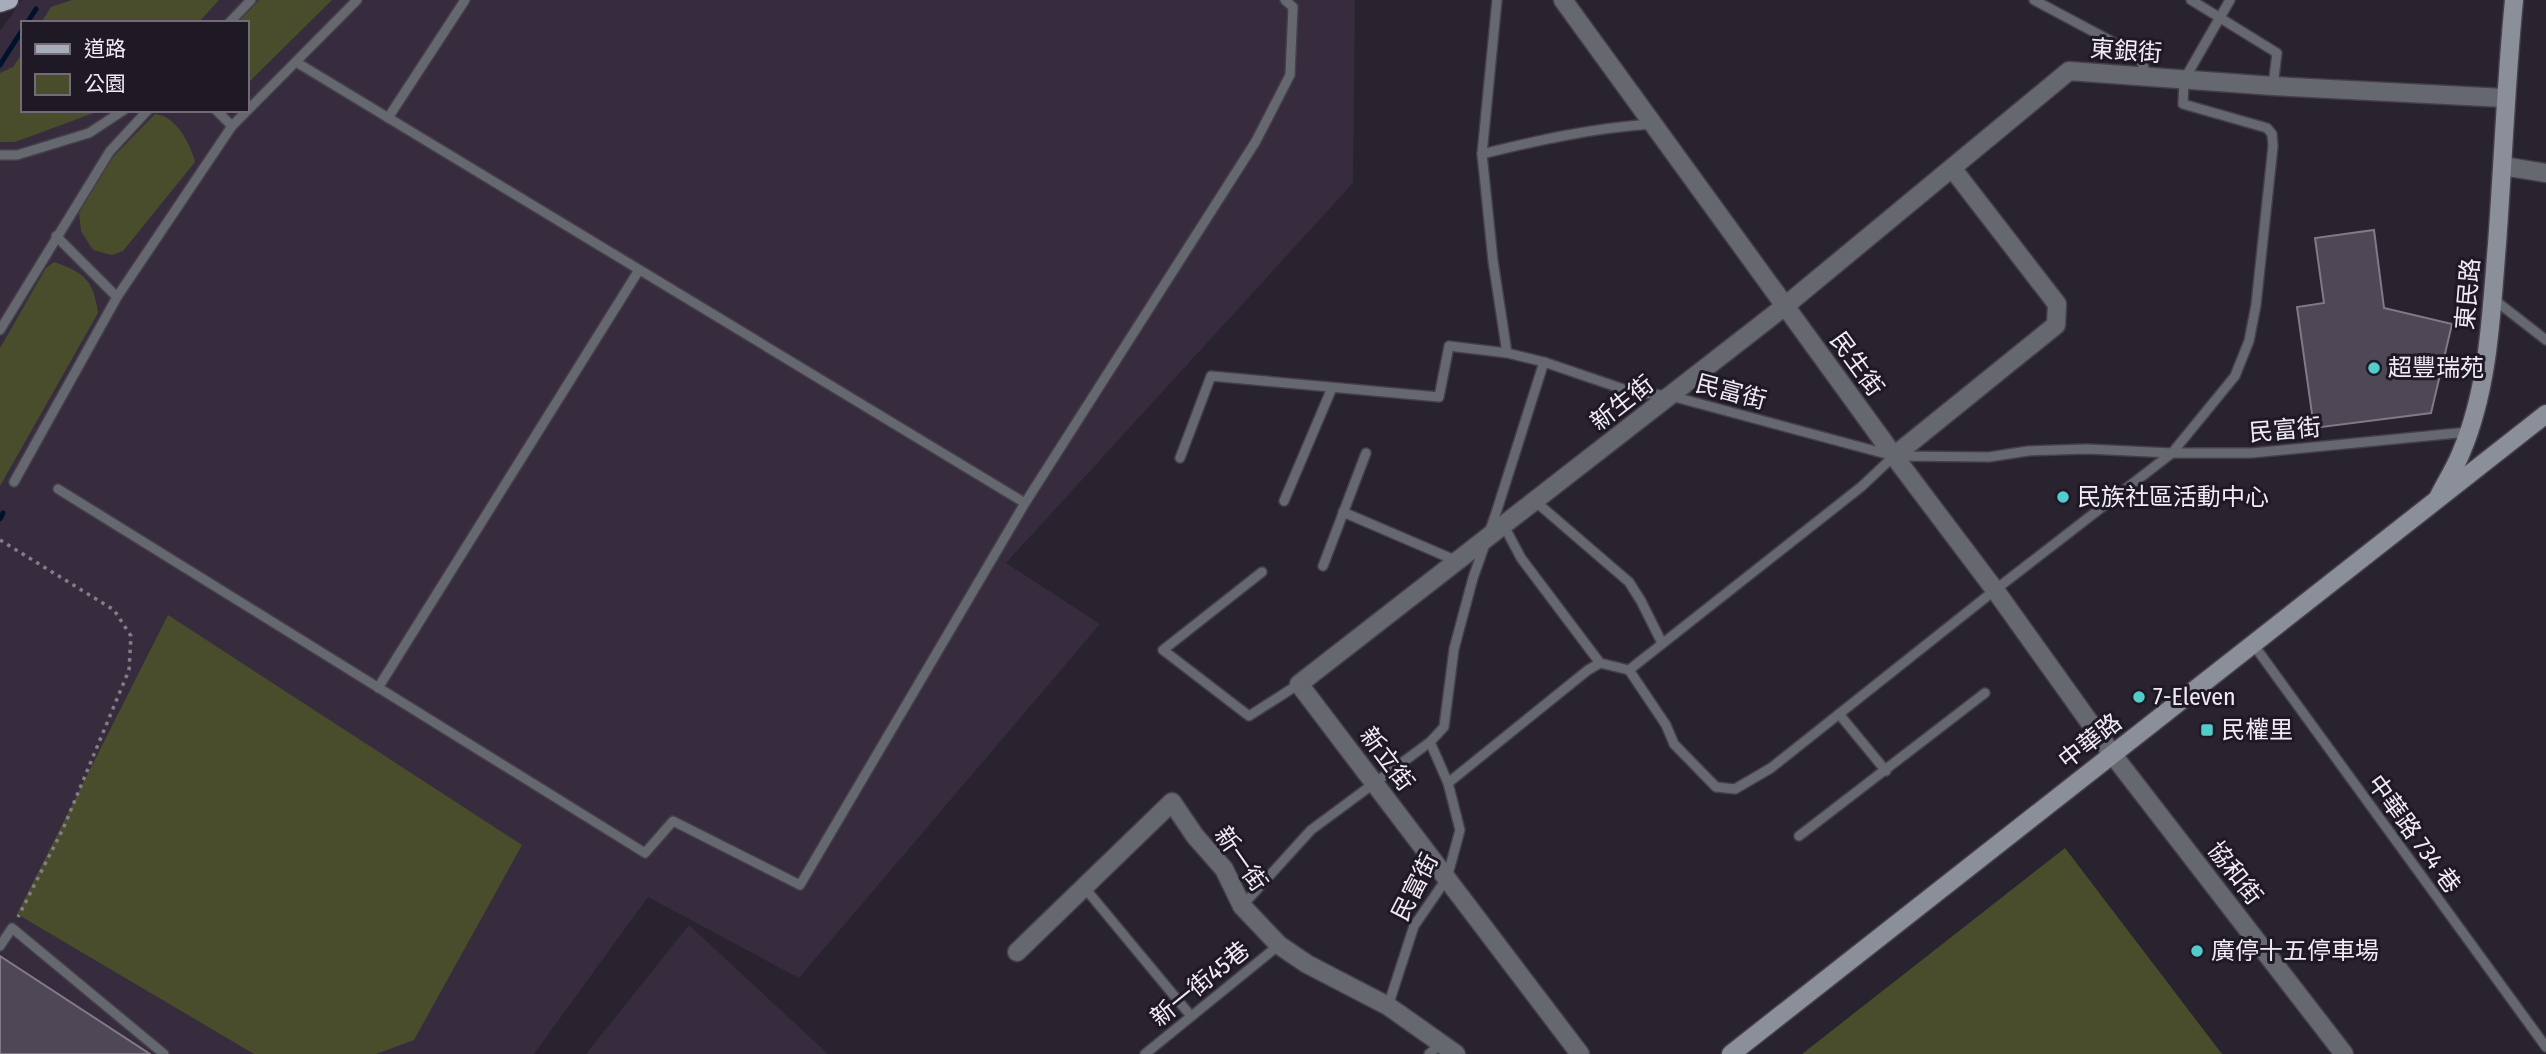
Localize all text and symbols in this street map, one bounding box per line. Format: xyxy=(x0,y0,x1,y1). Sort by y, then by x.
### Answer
legend xyxy=(21,21,248,112)
street label: 東銀街 xyxy=(2089,35,2163,67)
text: 道路 xyxy=(84,36,126,62)
text: 公園 xyxy=(84,71,126,97)
street label: 東民路 xyxy=(2451,257,2485,331)
street label: 民生街 xyxy=(1825,327,1889,401)
place label: 超豐瑞苑 xyxy=(2388,354,2484,382)
marker: 超豐瑞苑 xyxy=(2366,360,2382,376)
street label: 民富街 xyxy=(1693,369,1769,415)
street label: 新生街 xyxy=(1585,370,1659,436)
street label: 民富街 xyxy=(2248,413,2322,447)
place label: 民族社區活動中心 xyxy=(2077,483,2269,511)
marker: 民族社區活動中心 xyxy=(2055,489,2071,505)
place label: 7-Eleven xyxy=(2153,683,2236,711)
marker: 7-Eleven xyxy=(2131,689,2147,705)
street label: 中華路 xyxy=(2053,708,2127,774)
place label: 民權里 xyxy=(2221,716,2293,744)
street label: 新立街 xyxy=(1354,722,1420,796)
marker: 民權里 xyxy=(2199,722,2215,738)
street label: 中華路 734 巷 xyxy=(2362,769,2466,899)
street label: 新一街 xyxy=(1209,821,1273,897)
street label: 協和街 xyxy=(2202,836,2268,910)
street label: 民富街 xyxy=(1386,849,1444,925)
street label: 新一街45巷 xyxy=(1145,936,1255,1032)
place label: 廣停十五停車場 xyxy=(2211,937,2379,965)
marker: 廣停十五停車場 xyxy=(2189,943,2205,959)

